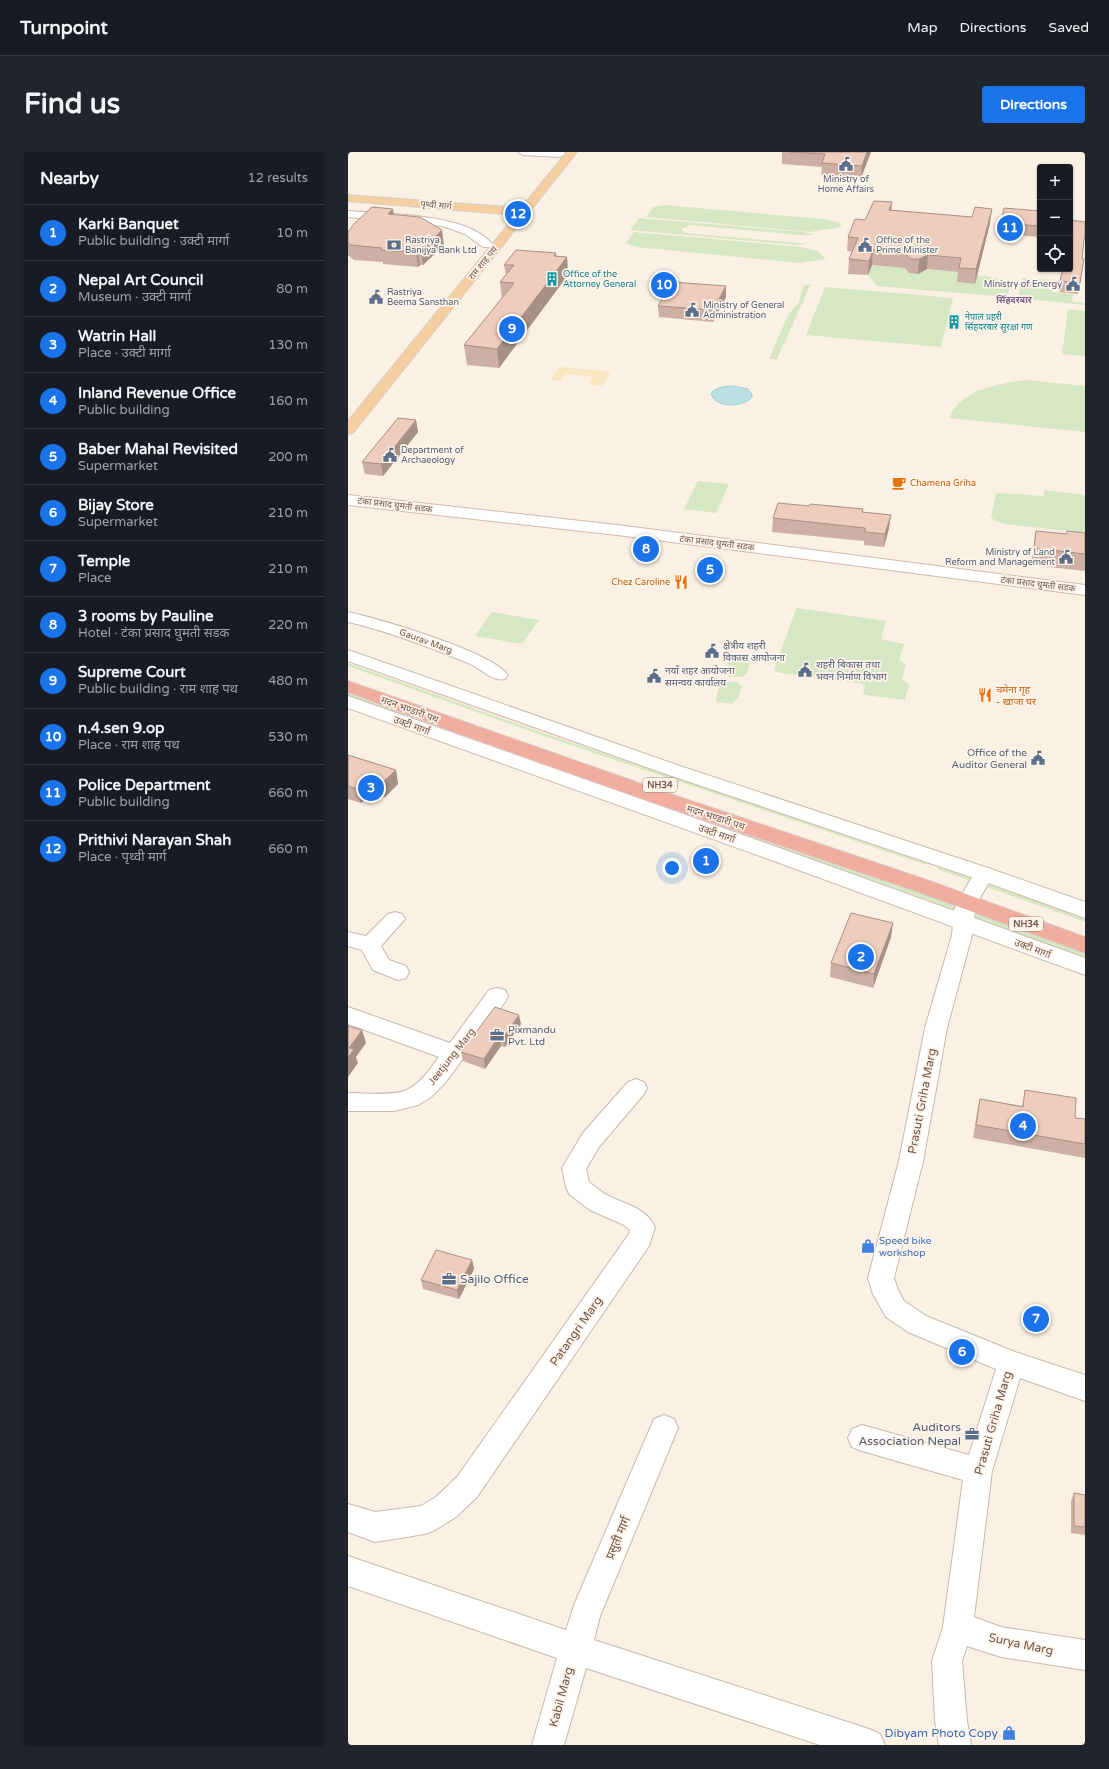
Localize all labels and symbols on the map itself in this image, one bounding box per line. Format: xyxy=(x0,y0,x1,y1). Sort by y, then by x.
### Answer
public building icon: Ministry of Home Affairs xyxy=(838,156,854,172)
place label: Ministry of Home Affairs xyxy=(818,174,874,195)
street label: पृथ्वी मार्ग xyxy=(420,198,453,212)
pin: 12 xyxy=(505,199,531,229)
pin: 11 xyxy=(997,213,1023,243)
place label: Rastriya Banijya Bank Ltd xyxy=(405,235,477,256)
place label: Office of the Prime Minister xyxy=(876,235,939,256)
bank icon: Rastriya Banijya Bank Ltd xyxy=(386,237,402,253)
public building icon: Office of the Prime Minister xyxy=(857,237,873,253)
street label: राम शाह पथ xyxy=(466,244,500,282)
place label: Office of the Attorney General xyxy=(563,269,636,290)
pin: 10 xyxy=(651,270,677,300)
building icon: Office of the Attorney General xyxy=(544,271,560,287)
public building icon: Ministry of Energy xyxy=(1065,276,1081,292)
place label: Ministry of Energy xyxy=(984,279,1062,290)
place label: Rastriya Beema Sansthan xyxy=(387,287,459,308)
public building icon: Rastriya Beema Sansthan xyxy=(368,289,384,305)
district label: सिंहदरबार xyxy=(996,294,1033,306)
place label: Ministry of General Administration xyxy=(703,300,784,321)
public building icon: Ministry of General Administration xyxy=(684,302,700,318)
place label: नेपाल प्रहरी सिंहदरबार सुरक्षा गण xyxy=(965,311,1033,333)
pin: 9 xyxy=(499,314,525,344)
building icon: नेपाल प्रहरी सिंहदरबार सुरक्षा गण xyxy=(946,314,962,330)
place label: Department of Archaeology xyxy=(401,445,464,466)
public building icon: Department of Archaeology xyxy=(382,447,398,463)
cafe icon: Chamena Griha xyxy=(891,475,907,491)
place label: Chamena Griha xyxy=(910,478,976,489)
street label: टंका प्रसाद घुमती सडक xyxy=(357,494,434,516)
street label: टंका प्रसाद घुमती सडक xyxy=(679,532,756,554)
pin: 8 xyxy=(633,534,659,564)
place label: Ministry of Land Reform and Management xyxy=(945,547,1056,568)
public building icon: Ministry of Land Reform and Management xyxy=(1058,549,1074,565)
pin: 5 xyxy=(697,555,723,585)
street label: टंका प्रसाद घुमती सडक xyxy=(1000,573,1077,595)
restaurant icon: Chez Caroline xyxy=(673,574,689,590)
place label: Chez Caroline xyxy=(611,577,670,588)
street label: Gaurav Marg xyxy=(398,627,454,656)
place label: क्षेत्रीय शहरी विकास आयोजना xyxy=(723,640,785,664)
public building icon: क्षेत्रीय शहरी विकास आयोजना xyxy=(704,643,720,659)
place label: शहरी बिकास तथा भवन निर्माण विभाग xyxy=(816,659,887,683)
public building icon: शहरी बिकास तथा भवन निर्माण विभाग xyxy=(797,662,813,678)
place label: नयाँ शहर आयोजना समन्वय कार्यालय xyxy=(665,665,735,689)
public building icon: नयाँ शहर आयोजना समन्वय कार्यालय xyxy=(646,668,662,684)
place label: चमेना गृह - खाजा घर xyxy=(996,684,1037,708)
restaurant icon: चमेना गृह - खाजा घर xyxy=(977,687,993,703)
street label: मदन भण्डारी पथ xyxy=(379,694,441,726)
street label: उक्टी मार्गा xyxy=(392,714,432,738)
place label: Office of the Auditor General xyxy=(952,747,1027,771)
public building icon: Office of the Auditor General xyxy=(1030,750,1046,766)
pin: 3 xyxy=(358,773,384,803)
road number: NH34 xyxy=(643,778,677,792)
street label: मदन भण्डारी पथ xyxy=(685,803,747,833)
street label: उक्टी मार्गा xyxy=(697,822,738,846)
pin: 1 xyxy=(693,846,719,876)
your location xyxy=(662,858,682,878)
road number: NH34 xyxy=(1009,917,1043,931)
street label: उक्टी मार्गा xyxy=(1013,937,1053,962)
pin: 2 xyxy=(848,942,874,972)
place label: Pixmandu Pvt. Ltd xyxy=(508,1024,556,1048)
street label: Jeetjung Marg xyxy=(426,1026,478,1087)
office icon: Pixmandu Pvt. Ltd xyxy=(489,1027,505,1043)
street label: Prasuti Griha Marg xyxy=(905,1047,939,1155)
pin: 4 xyxy=(1010,1111,1036,1141)
place label: Speed bike workshop xyxy=(879,1235,932,1259)
shop icon: Speed bike workshop xyxy=(860,1238,876,1254)
office icon: Sajilo Office xyxy=(441,1271,457,1287)
place label: Sajilo Office xyxy=(460,1272,529,1286)
street label: Patangri Marg xyxy=(547,1294,605,1368)
pin: 7 xyxy=(1023,1304,1049,1334)
pin: 6 xyxy=(949,1337,975,1367)
street label: Prasuti Griha Marg xyxy=(971,1370,1015,1476)
place label: Auditors Association Nepal xyxy=(858,1420,961,1448)
office icon: Auditors Association Nepal xyxy=(964,1426,980,1442)
street label: प्रसुती मार्ग xyxy=(602,1513,635,1562)
street label: Surya Marg xyxy=(987,1630,1055,1658)
street label: Kabil Marg xyxy=(546,1665,576,1729)
shop icon: Dibyam Photo Copy xyxy=(1001,1725,1017,1741)
place label: Dibyam Photo Copy xyxy=(885,1726,999,1740)

